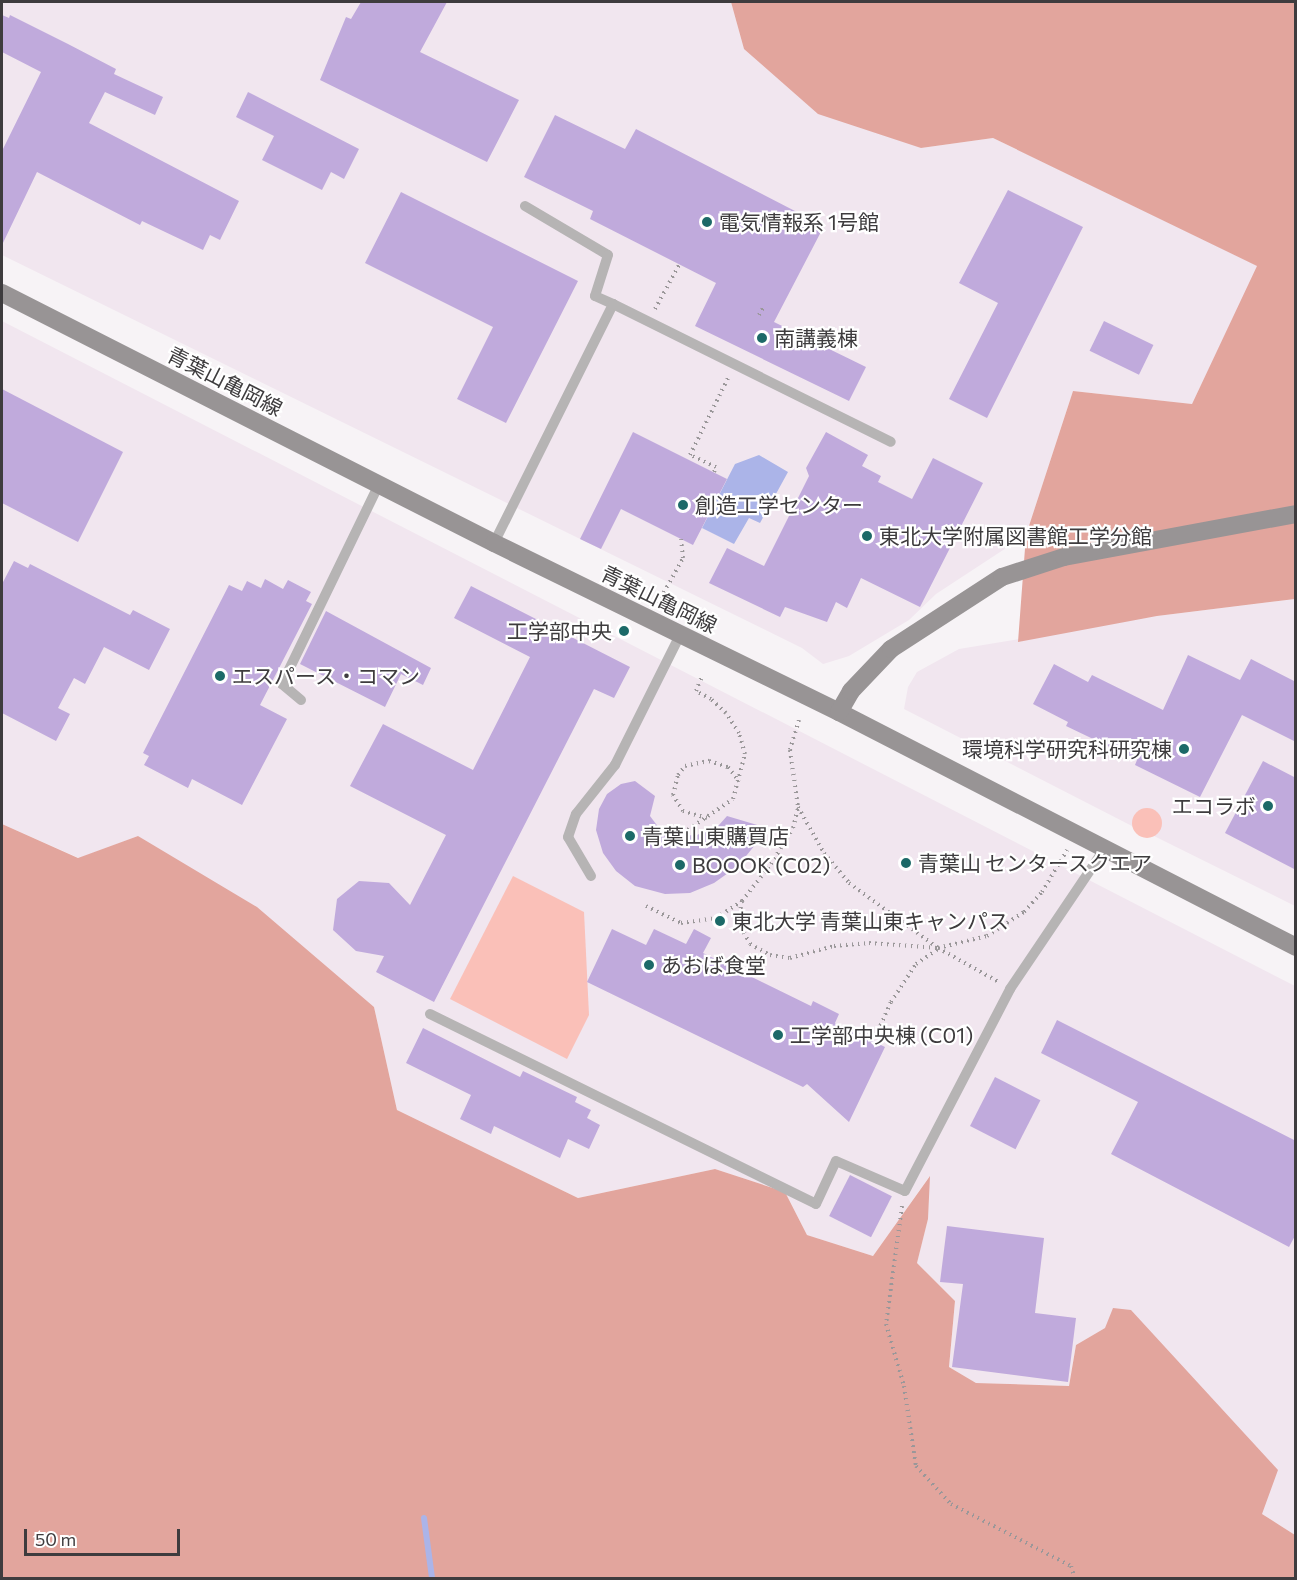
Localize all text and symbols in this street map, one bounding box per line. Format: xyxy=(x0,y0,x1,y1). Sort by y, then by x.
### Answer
place label: 電気情報系 1号館 xyxy=(719,209,879,235)
marker: 電気情報系 1号館 xyxy=(700,215,714,229)
place label: 南講義棟 xyxy=(774,325,858,351)
marker: 南講義棟 xyxy=(755,331,769,345)
street label: 青葉山亀岡線 xyxy=(163,341,287,421)
place label: 創造工学センター xyxy=(695,492,863,518)
marker: 創造工学センター xyxy=(676,498,690,512)
place label: 東北大学附属図書館工学分館 xyxy=(879,523,1152,549)
marker: 東北大学附属図書館工学分館 xyxy=(860,529,874,543)
street label: 青葉山亀岡線 xyxy=(597,560,721,638)
place label: 工学部中央 xyxy=(507,618,612,644)
marker: 工学部中央 xyxy=(617,624,631,638)
place label: エスパース・コマン xyxy=(232,663,421,689)
marker: エスパース・コマン xyxy=(213,669,227,683)
place label: 環境科学研究科研究棟 xyxy=(962,736,1172,762)
marker: 環境科学研究科研究棟 xyxy=(1177,742,1191,756)
place label: エコラボ xyxy=(1172,793,1256,819)
marker: エコラボ xyxy=(1261,799,1275,813)
place label: 青葉山東購買店 xyxy=(642,823,789,849)
marker: 青葉山東購買店 xyxy=(623,829,637,843)
place label: 青葉山 センタースクエア xyxy=(918,850,1153,876)
place label: BOOOK (C02) xyxy=(692,852,830,878)
marker: 青葉山 センタースクエア xyxy=(899,856,913,870)
marker: BOOOK (C02) xyxy=(673,858,687,872)
place label: 東北大学 青葉山東キャンパス xyxy=(732,908,1009,934)
marker: 東北大学 青葉山東キャンパス xyxy=(713,914,727,928)
place label: あおば食堂 xyxy=(661,952,766,978)
marker: あおば食堂 xyxy=(642,958,656,972)
place label: 工学部中央棟 (C01) xyxy=(790,1022,973,1048)
marker: 工学部中央棟 (C01) xyxy=(771,1028,785,1042)
scale bar xyxy=(27,1517,183,1555)
text: 50 m xyxy=(35,1528,76,1550)

